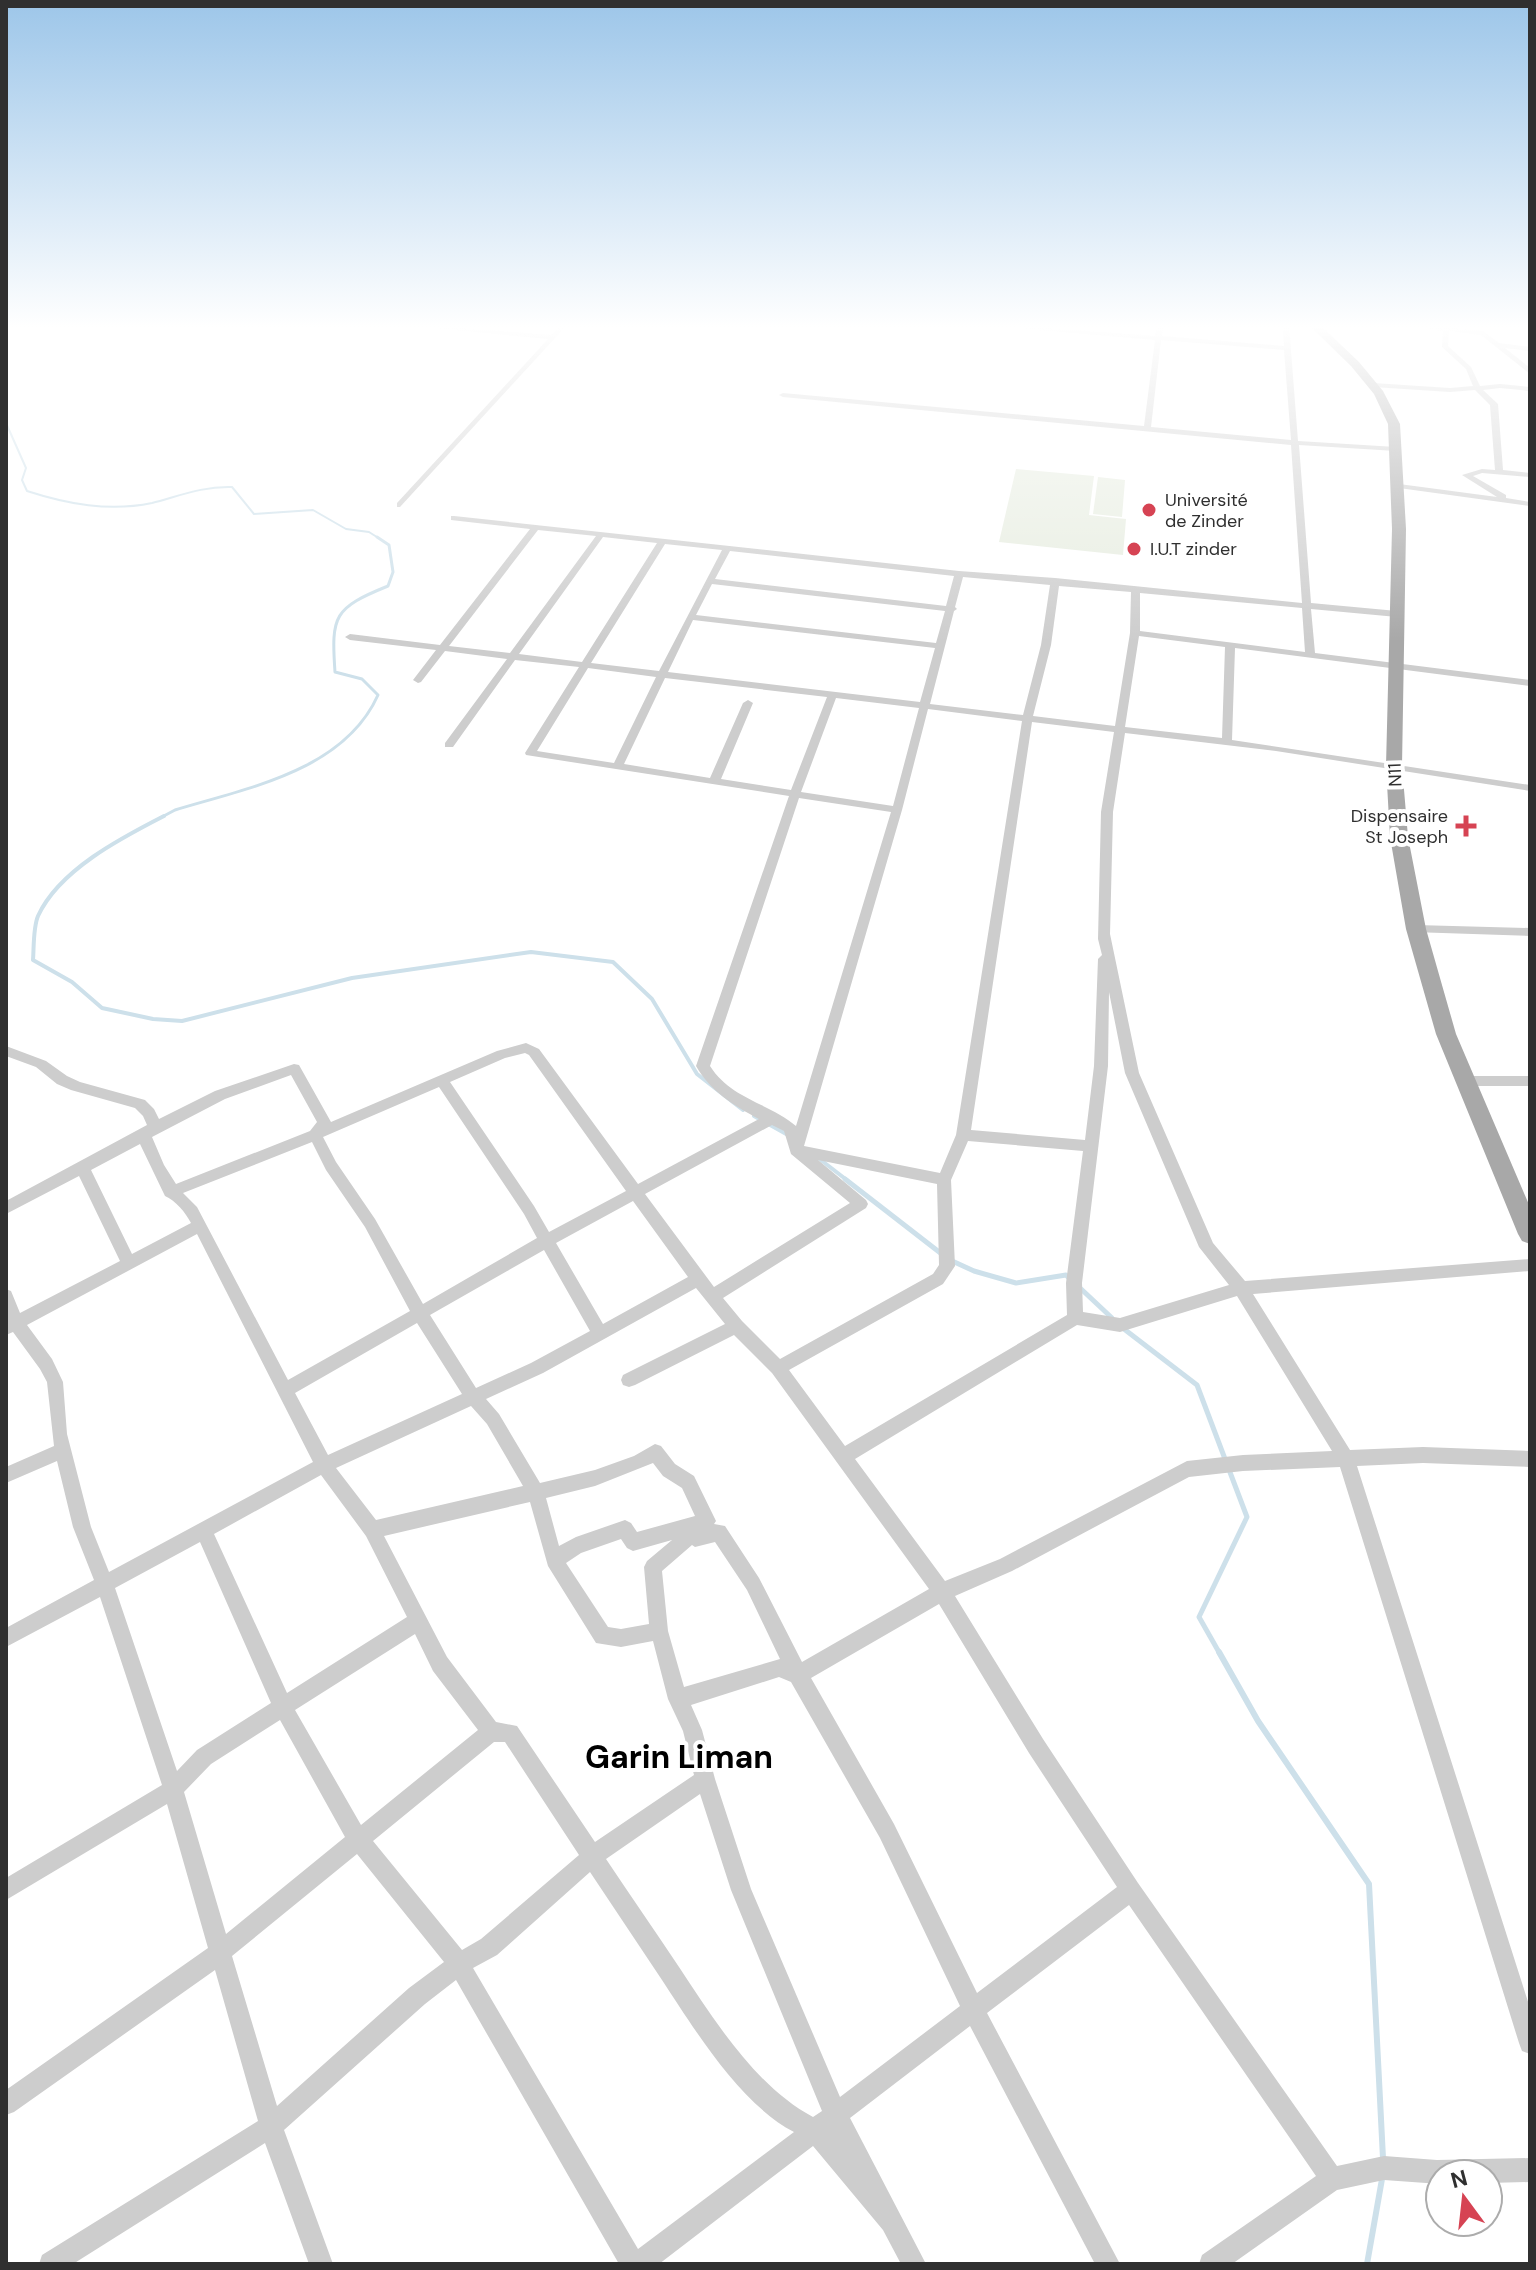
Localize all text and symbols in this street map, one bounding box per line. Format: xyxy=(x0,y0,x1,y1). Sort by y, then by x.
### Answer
place label: Université de Zinder xyxy=(1165,488,1248,533)
marker: Université de Zinder xyxy=(1140,501,1158,519)
place label: I.U.T zinder xyxy=(1150,537,1237,561)
marker: I.U.T zinder xyxy=(1125,540,1143,558)
street label: N11 xyxy=(1383,763,1407,787)
place label: Dispensaire St Joseph xyxy=(1351,804,1448,849)
marker: Dispensaire St Joseph xyxy=(1455,815,1477,837)
district label: Garin Liman xyxy=(585,1736,773,1778)
north arrow xyxy=(1424,2158,1504,2238)
text: N xyxy=(1447,2163,1470,2195)

